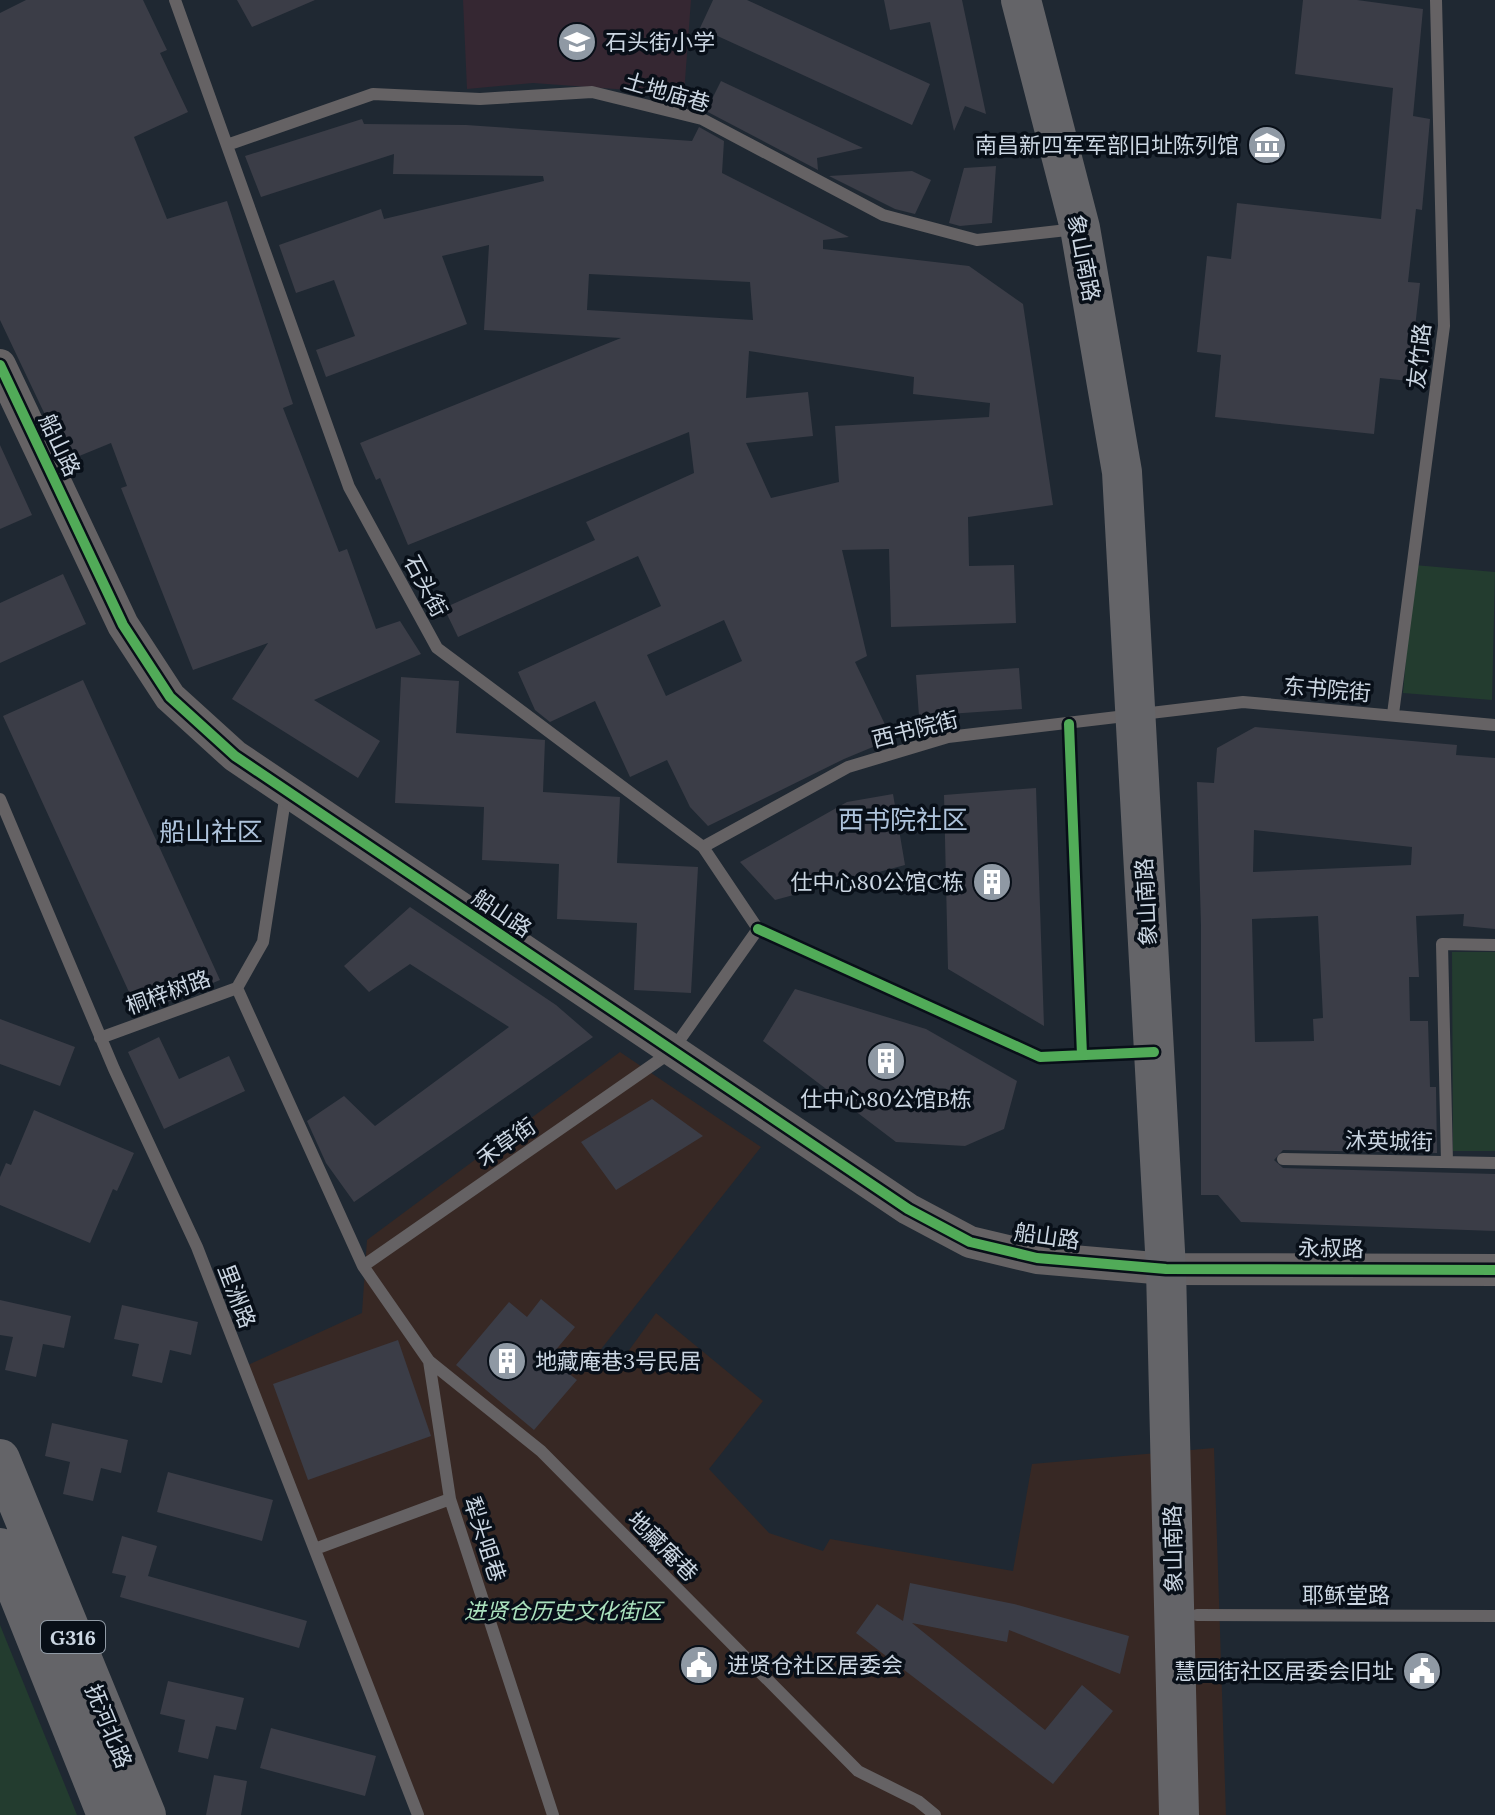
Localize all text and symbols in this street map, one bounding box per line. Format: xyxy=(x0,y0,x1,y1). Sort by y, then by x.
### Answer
school or university icon: 石头街小学 xyxy=(556,21,598,63)
place label: 石头街小学 xyxy=(605,28,715,56)
street label: 土地庙巷 xyxy=(621,66,713,118)
museum icon: 南昌新四军军部旧址陈列馆 xyxy=(1246,124,1288,166)
place label: 南昌新四军军部旧址陈列馆 xyxy=(975,131,1239,159)
street label: 象山南路 xyxy=(1062,212,1106,304)
street label: 友竹路 xyxy=(1402,322,1436,390)
street label: 船山路 xyxy=(33,409,87,481)
street label: 石头街 xyxy=(398,550,454,622)
street label: 东书院街 xyxy=(1282,671,1372,707)
street label: 西书院街 xyxy=(869,705,961,753)
district label: 西书院社区 xyxy=(838,803,968,836)
district label: 船山社区 xyxy=(159,815,263,848)
street label: 象山南路 xyxy=(1130,857,1162,947)
building icon: 仕中心80公馆C栋 xyxy=(971,861,1013,903)
place label: 仕中心80公馆C栋 xyxy=(791,868,964,896)
street label: 船山路 xyxy=(467,883,537,943)
street label: 桐梓树路 xyxy=(122,964,214,1020)
building icon: 仕中心80公馆B栋 xyxy=(865,1040,907,1082)
place label: 仕中心80公馆B栋 xyxy=(800,1085,972,1113)
street label: 禾草街 xyxy=(471,1112,541,1172)
street label: 沐英城街 xyxy=(1345,1126,1433,1156)
street label: 船山路 xyxy=(1012,1218,1082,1254)
street label: 永叔路 xyxy=(1298,1233,1364,1263)
street label: 里洲路 xyxy=(212,1260,262,1332)
building icon: 地藏庵巷3号民居 xyxy=(486,1340,528,1382)
place label: 地藏庵巷3号民居 xyxy=(535,1347,701,1375)
street label: 犁头咀巷 xyxy=(458,1493,512,1585)
street label: 地藏庵巷 xyxy=(622,1505,704,1587)
street label: 象山南路 xyxy=(1158,1505,1188,1593)
street label: 耶稣堂路 xyxy=(1302,1581,1390,1609)
park label: 进贤仓历史文化街区 xyxy=(464,1597,665,1625)
road number: G316 xyxy=(41,1621,105,1653)
public building icon: 进贤仓社区居委会 xyxy=(678,1644,720,1686)
public building icon: 慧园街社区居委会旧址 xyxy=(1401,1650,1443,1692)
place label: 进贤仓社区居委会 xyxy=(727,1651,903,1679)
place label: 慧园街社区居委会旧址 xyxy=(1174,1657,1394,1685)
street label: 抚河北路 xyxy=(80,1680,138,1772)

